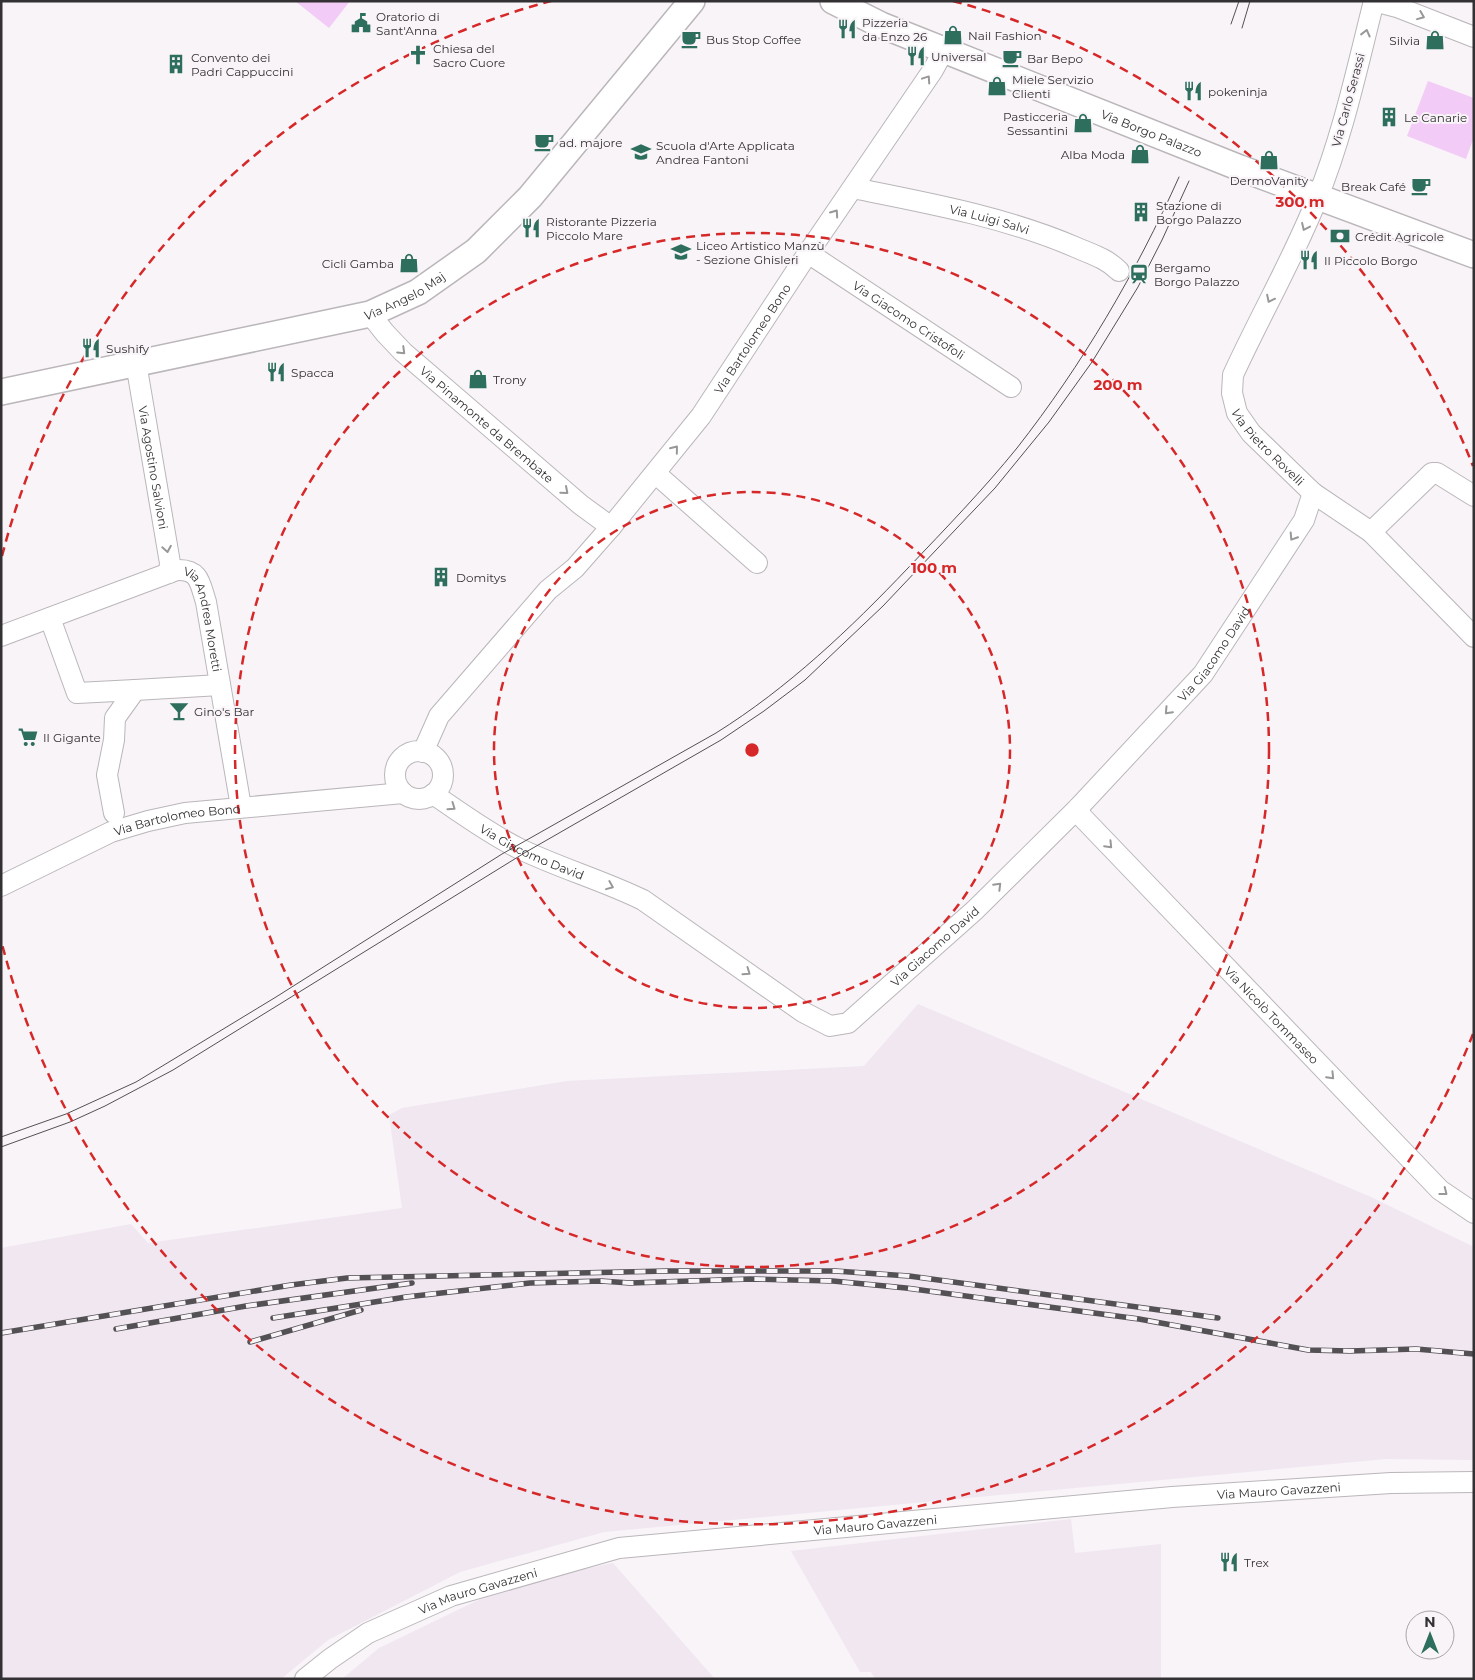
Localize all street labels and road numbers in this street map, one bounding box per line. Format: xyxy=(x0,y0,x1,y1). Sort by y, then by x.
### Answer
street label: Via Carlo Serassi xyxy=(1328,51,1368,149)
street label: Via Borgo Palazzo xyxy=(1099,106,1204,160)
street label: Via Luigi Salvi xyxy=(948,201,1031,237)
street label: Via Angelo Maj xyxy=(363,268,448,323)
street label: Via Giacomo Cristofoli xyxy=(850,277,968,362)
street label: Via Bartolomeo Bono xyxy=(710,281,793,396)
street label: Via Pinamonte da Brembate xyxy=(417,363,557,486)
street label: Via Agostino Salvioni xyxy=(136,405,172,530)
street label: Via Pietro Rovelli xyxy=(1229,407,1308,488)
street label: Via Andrea Moretti xyxy=(182,563,225,673)
street label: Via Giacomo David xyxy=(1174,603,1253,704)
street label: Via Bartolomeo Bono xyxy=(112,800,241,838)
street label: Via Giacomo David xyxy=(477,820,586,882)
street label: Via Giacomo David xyxy=(887,903,982,989)
street label: Via Nicolò Tommaseo xyxy=(1222,963,1322,1067)
street label: Via Mauro Gavazzeni xyxy=(1216,1479,1341,1502)
street label: Via Mauro Gavazzeni xyxy=(813,1511,938,1538)
street label: Via Mauro Gavazzeni xyxy=(416,1564,539,1617)

